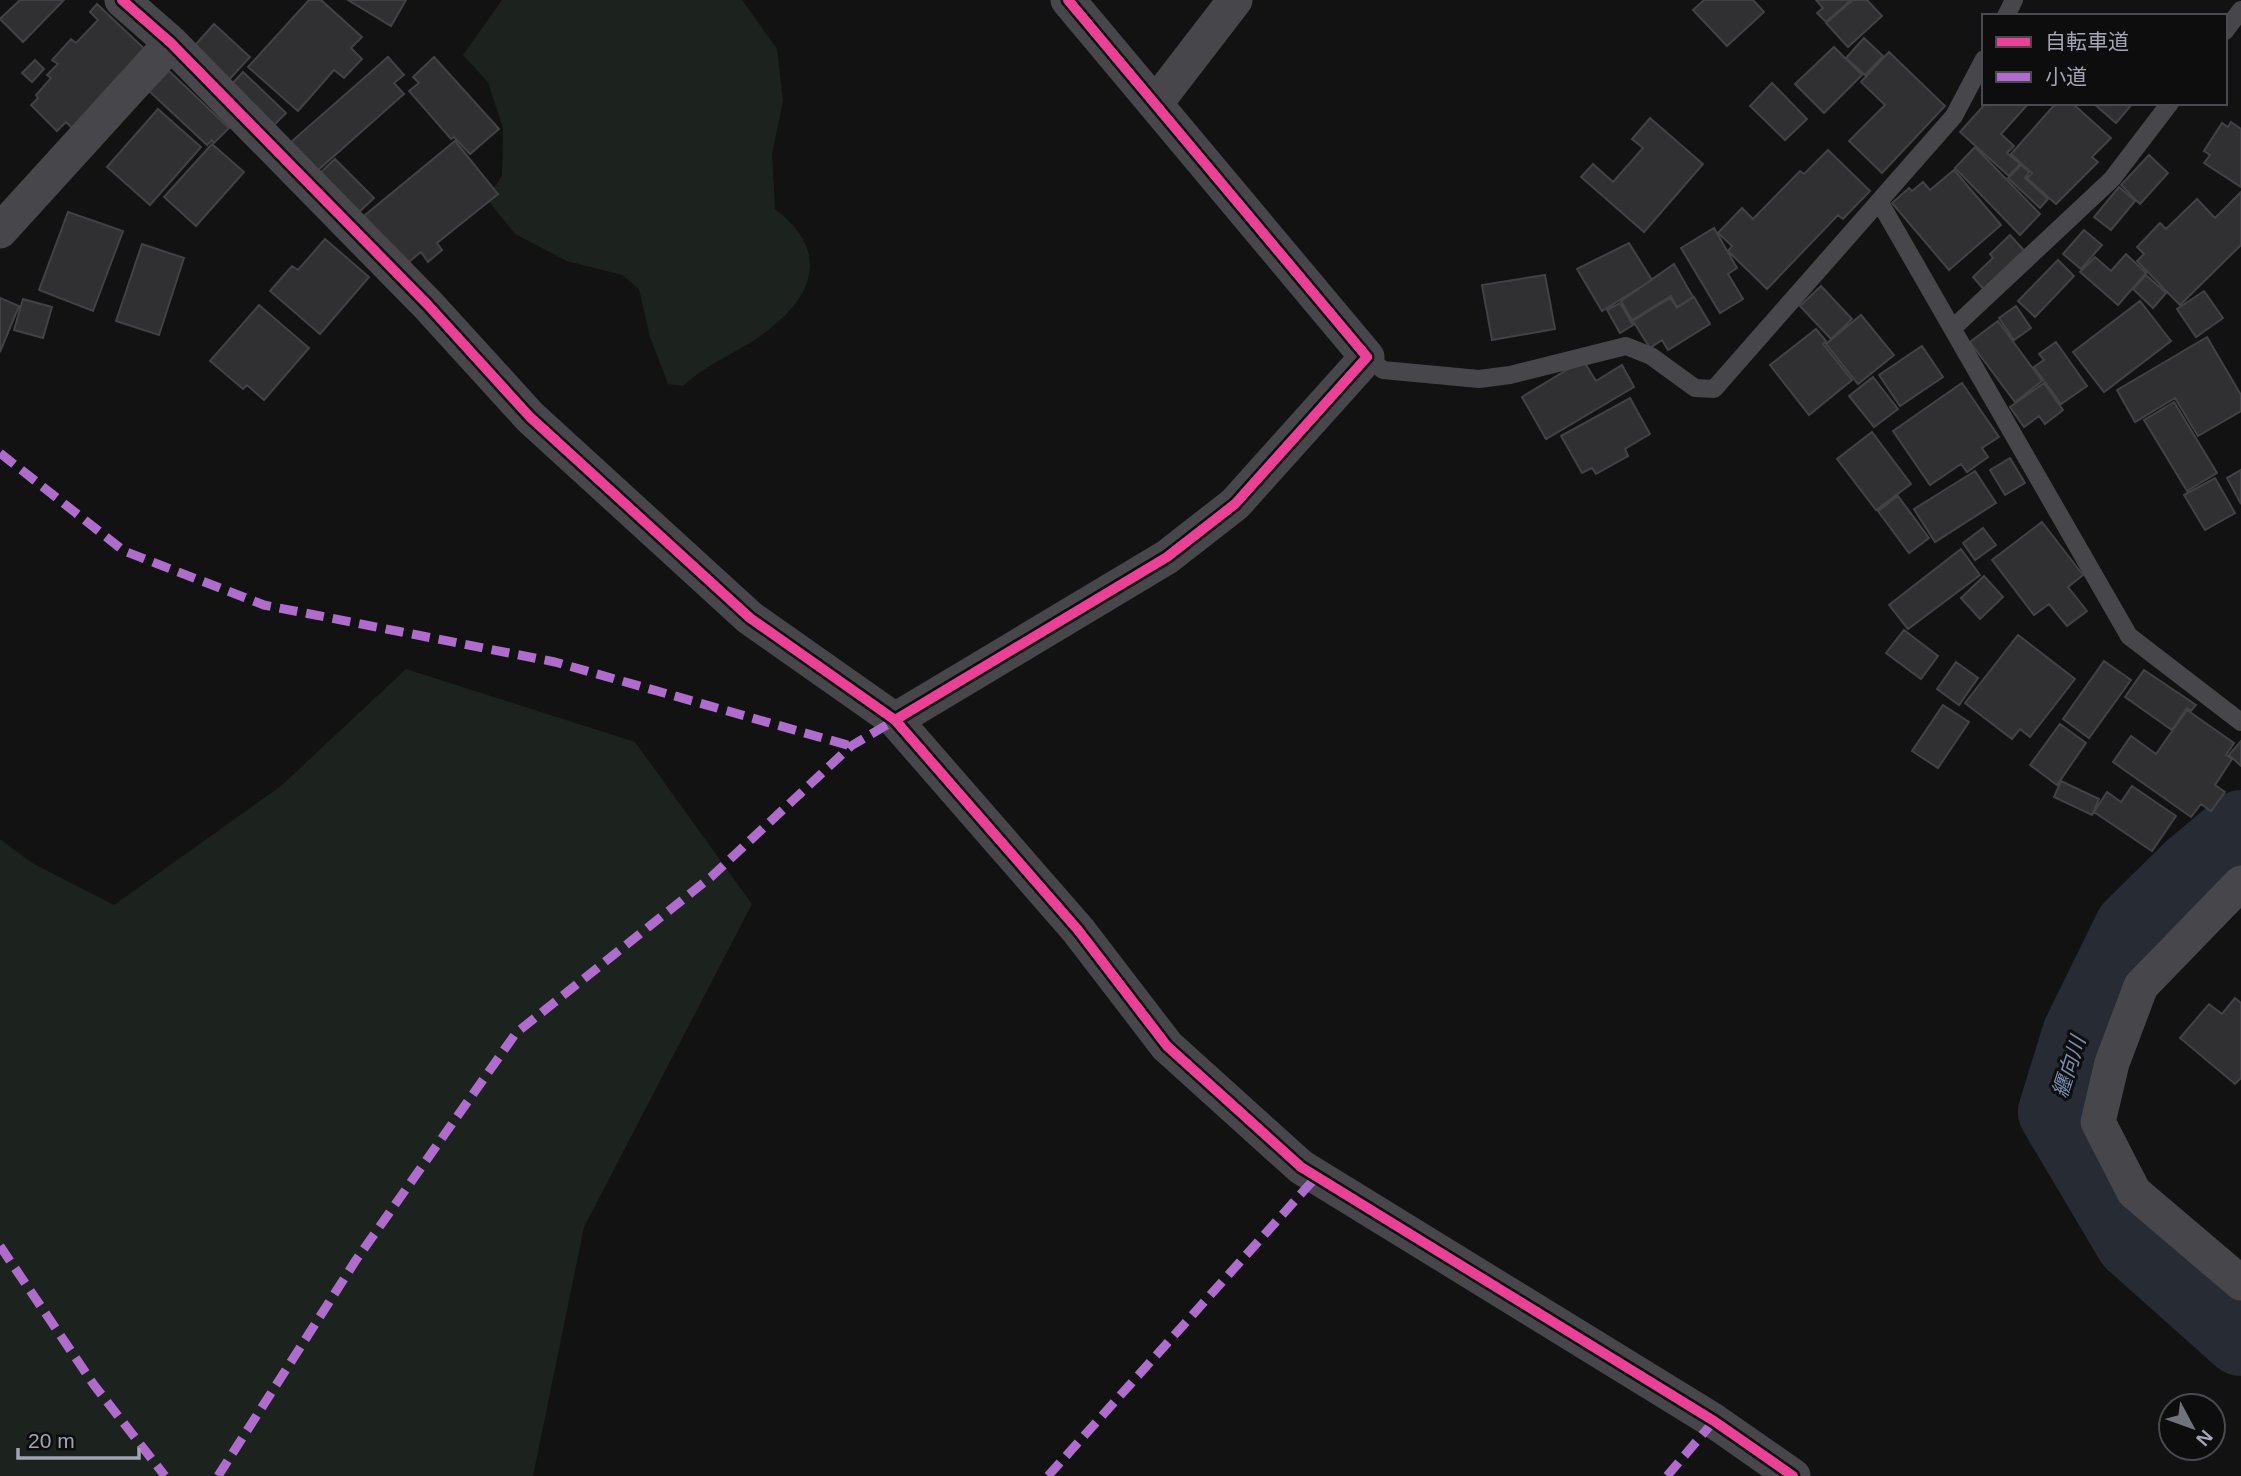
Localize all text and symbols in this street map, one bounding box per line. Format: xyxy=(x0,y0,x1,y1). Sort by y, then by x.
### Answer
legend xyxy=(1982,14,2227,105)
text: 自転車道 xyxy=(2045,30,2129,53)
text: 小道 xyxy=(2045,65,2087,88)
water label: 纒向川 xyxy=(2048,1031,2090,1100)
north arrow xyxy=(2157,1392,2227,1462)
scale bar xyxy=(18,1416,138,1460)
text: N xyxy=(2192,1426,2217,1450)
text: 20 m xyxy=(28,1429,75,1452)

